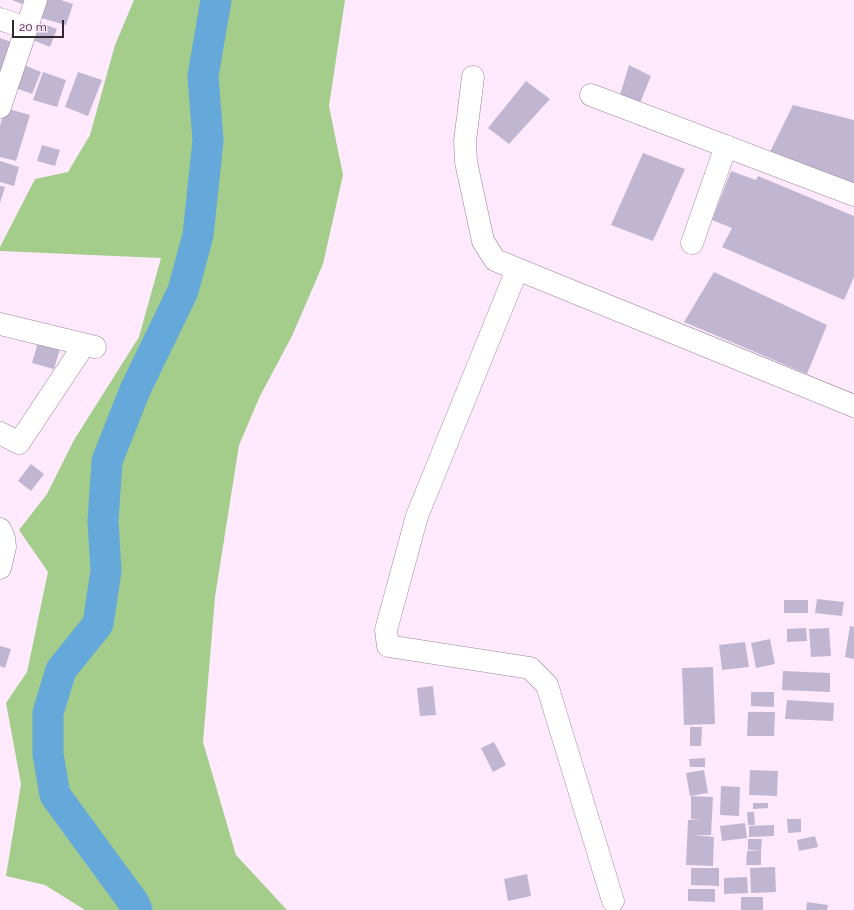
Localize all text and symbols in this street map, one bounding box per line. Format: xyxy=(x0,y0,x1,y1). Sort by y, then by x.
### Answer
scale bar xyxy=(14,12,66,38)
text: 20 m xyxy=(19,20,47,34)

